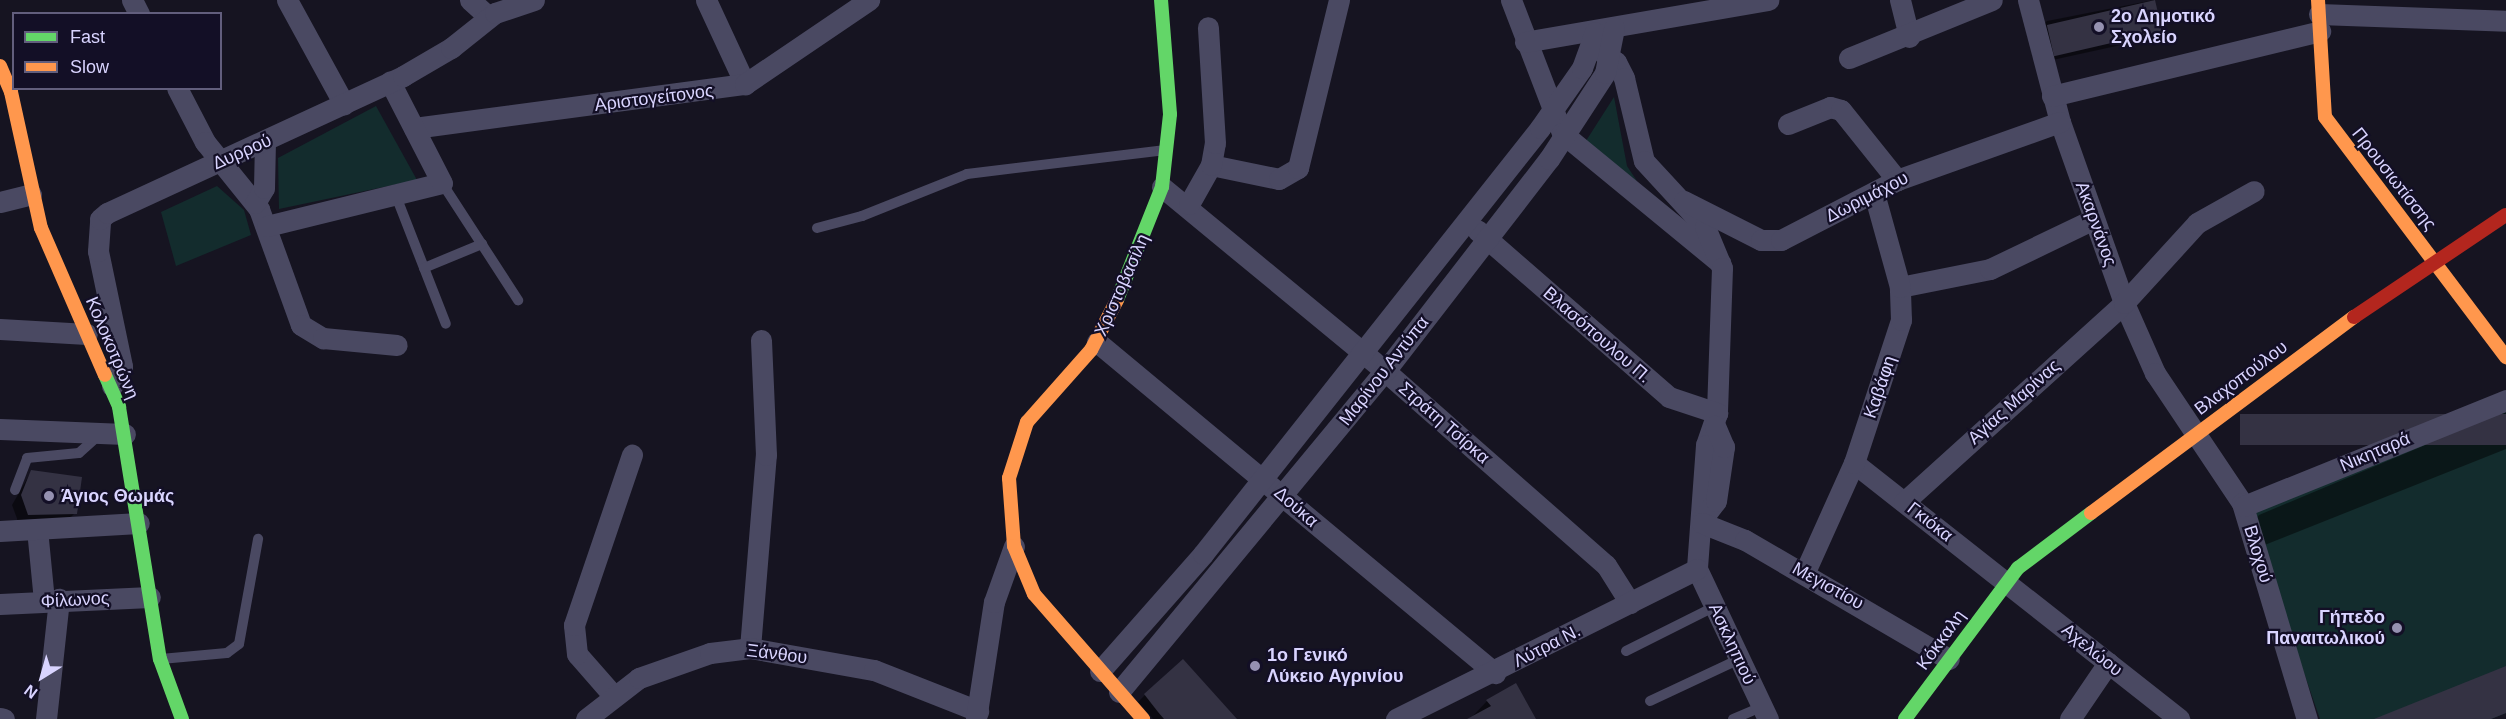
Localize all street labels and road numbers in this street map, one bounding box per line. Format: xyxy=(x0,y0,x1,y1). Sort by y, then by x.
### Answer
street label: Αριστογείτονος xyxy=(593,80,715,116)
street label: Προυσιωτίσσης xyxy=(2347,123,2441,235)
street label: Δυρρού xyxy=(209,129,275,175)
street label: Δωριμάχου xyxy=(1822,167,1912,227)
street label: Ακαρνάνος xyxy=(2071,179,2121,269)
street label: Χριστοβασίλη xyxy=(1090,231,1154,339)
street label: Βλασόπουλου Π. xyxy=(1539,282,1655,388)
street label: Κολοκοτρώνη xyxy=(81,294,143,402)
street label: Μαρίνου Αντύπα xyxy=(1334,312,1434,430)
street label: Βλαχοπούλου xyxy=(2190,336,2292,420)
street label: Καβάφη xyxy=(1859,353,1901,421)
street label: Αγίας Μαρίνας xyxy=(1963,355,2065,449)
street label: Στράτη Τσίρκα xyxy=(1394,378,1494,468)
street label: Νικηταρά xyxy=(2337,428,2413,476)
street label: Δούκα xyxy=(1270,482,1322,532)
street label: Γκιόκα xyxy=(1903,497,1957,547)
street label: Βλοχού xyxy=(2239,523,2277,585)
street label: Μεγιστίου xyxy=(1789,558,1867,614)
street label: Φίλωνος xyxy=(40,587,110,613)
street label: Ασκληπιού xyxy=(1704,600,1760,688)
street label: Κόκκαλη xyxy=(1912,606,1970,674)
street label: Αχελώου xyxy=(2057,619,2127,681)
street label: Λύτρα Ν. xyxy=(1510,620,1584,672)
street label: Ξάνθου xyxy=(745,640,809,668)

